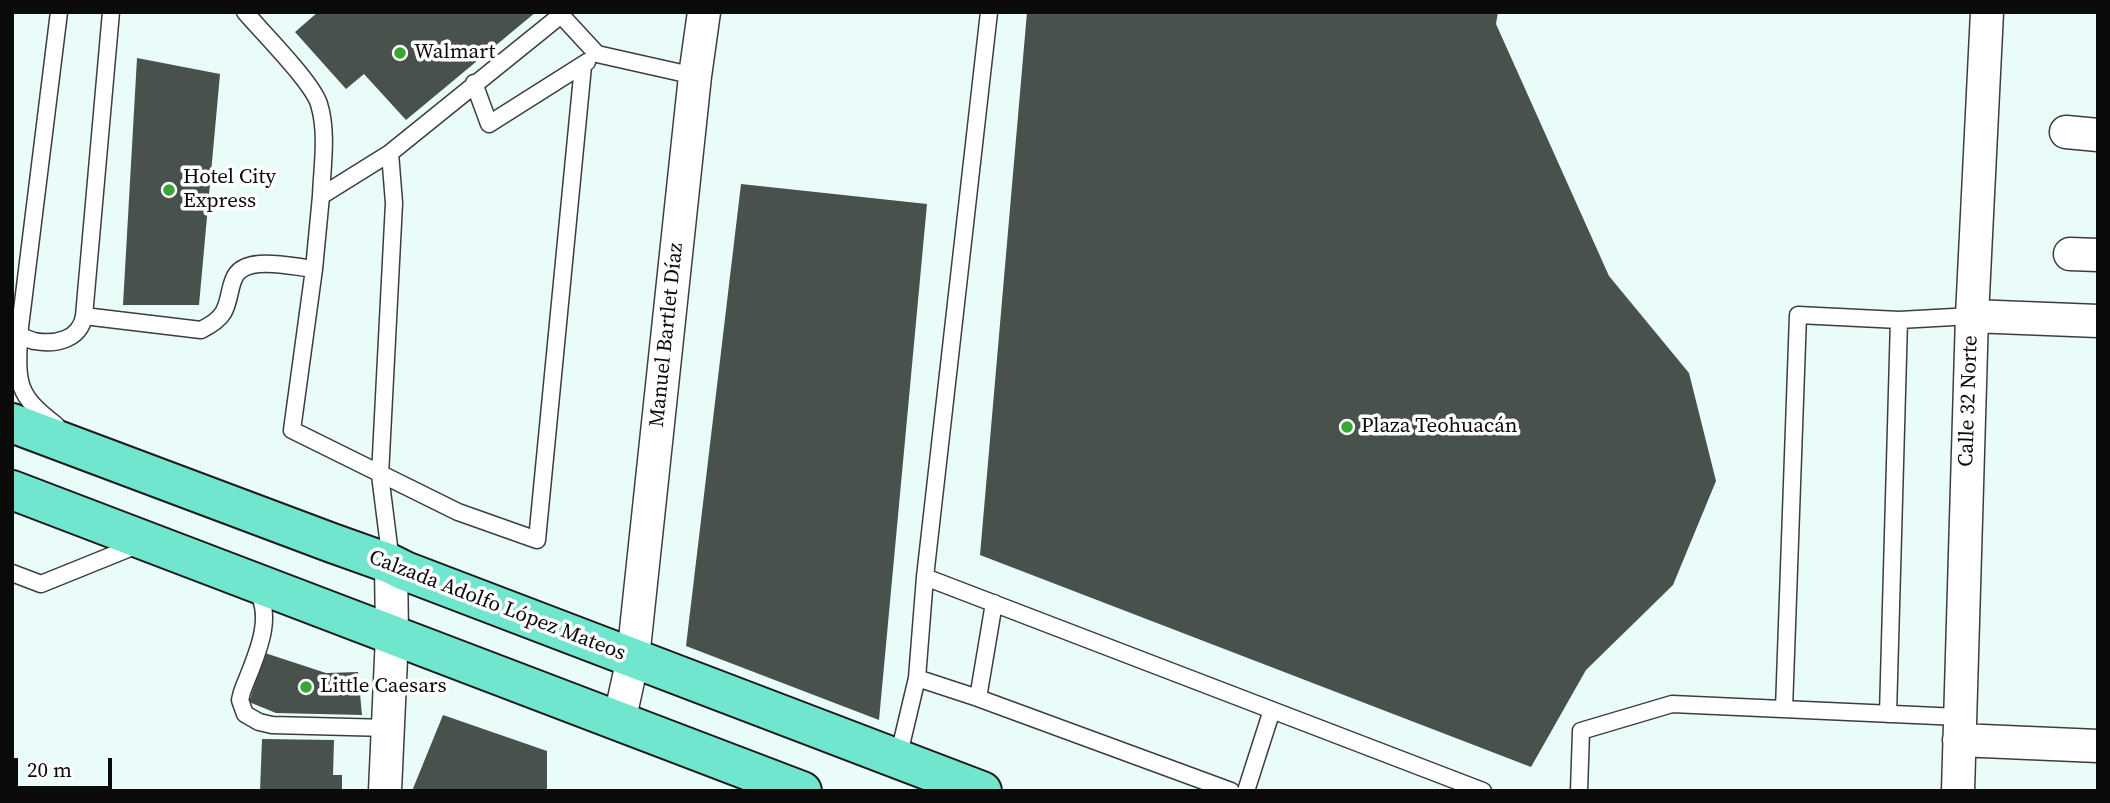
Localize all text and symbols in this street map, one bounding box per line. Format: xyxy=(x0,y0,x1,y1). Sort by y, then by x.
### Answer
place label: Walmart xyxy=(414,40,495,66)
marker: Walmart xyxy=(392,45,408,61)
place label: Hotel City Express xyxy=(183,165,276,215)
marker: Hotel City Express xyxy=(161,182,177,198)
street label: Manuel Bartlet Díaz xyxy=(645,241,689,429)
street label: Calle 32 Norte xyxy=(1954,335,1984,467)
place label: Plaza Teohuacán xyxy=(1361,414,1518,440)
marker: Plaza Teohuacán xyxy=(1339,419,1355,435)
street label: Calzada Adolfo López Mateos xyxy=(365,545,629,667)
place label: Little Caesars xyxy=(320,674,447,700)
marker: Little Caesars xyxy=(298,679,314,695)
scale bar xyxy=(18,744,116,788)
text: 20 m xyxy=(27,755,72,784)

